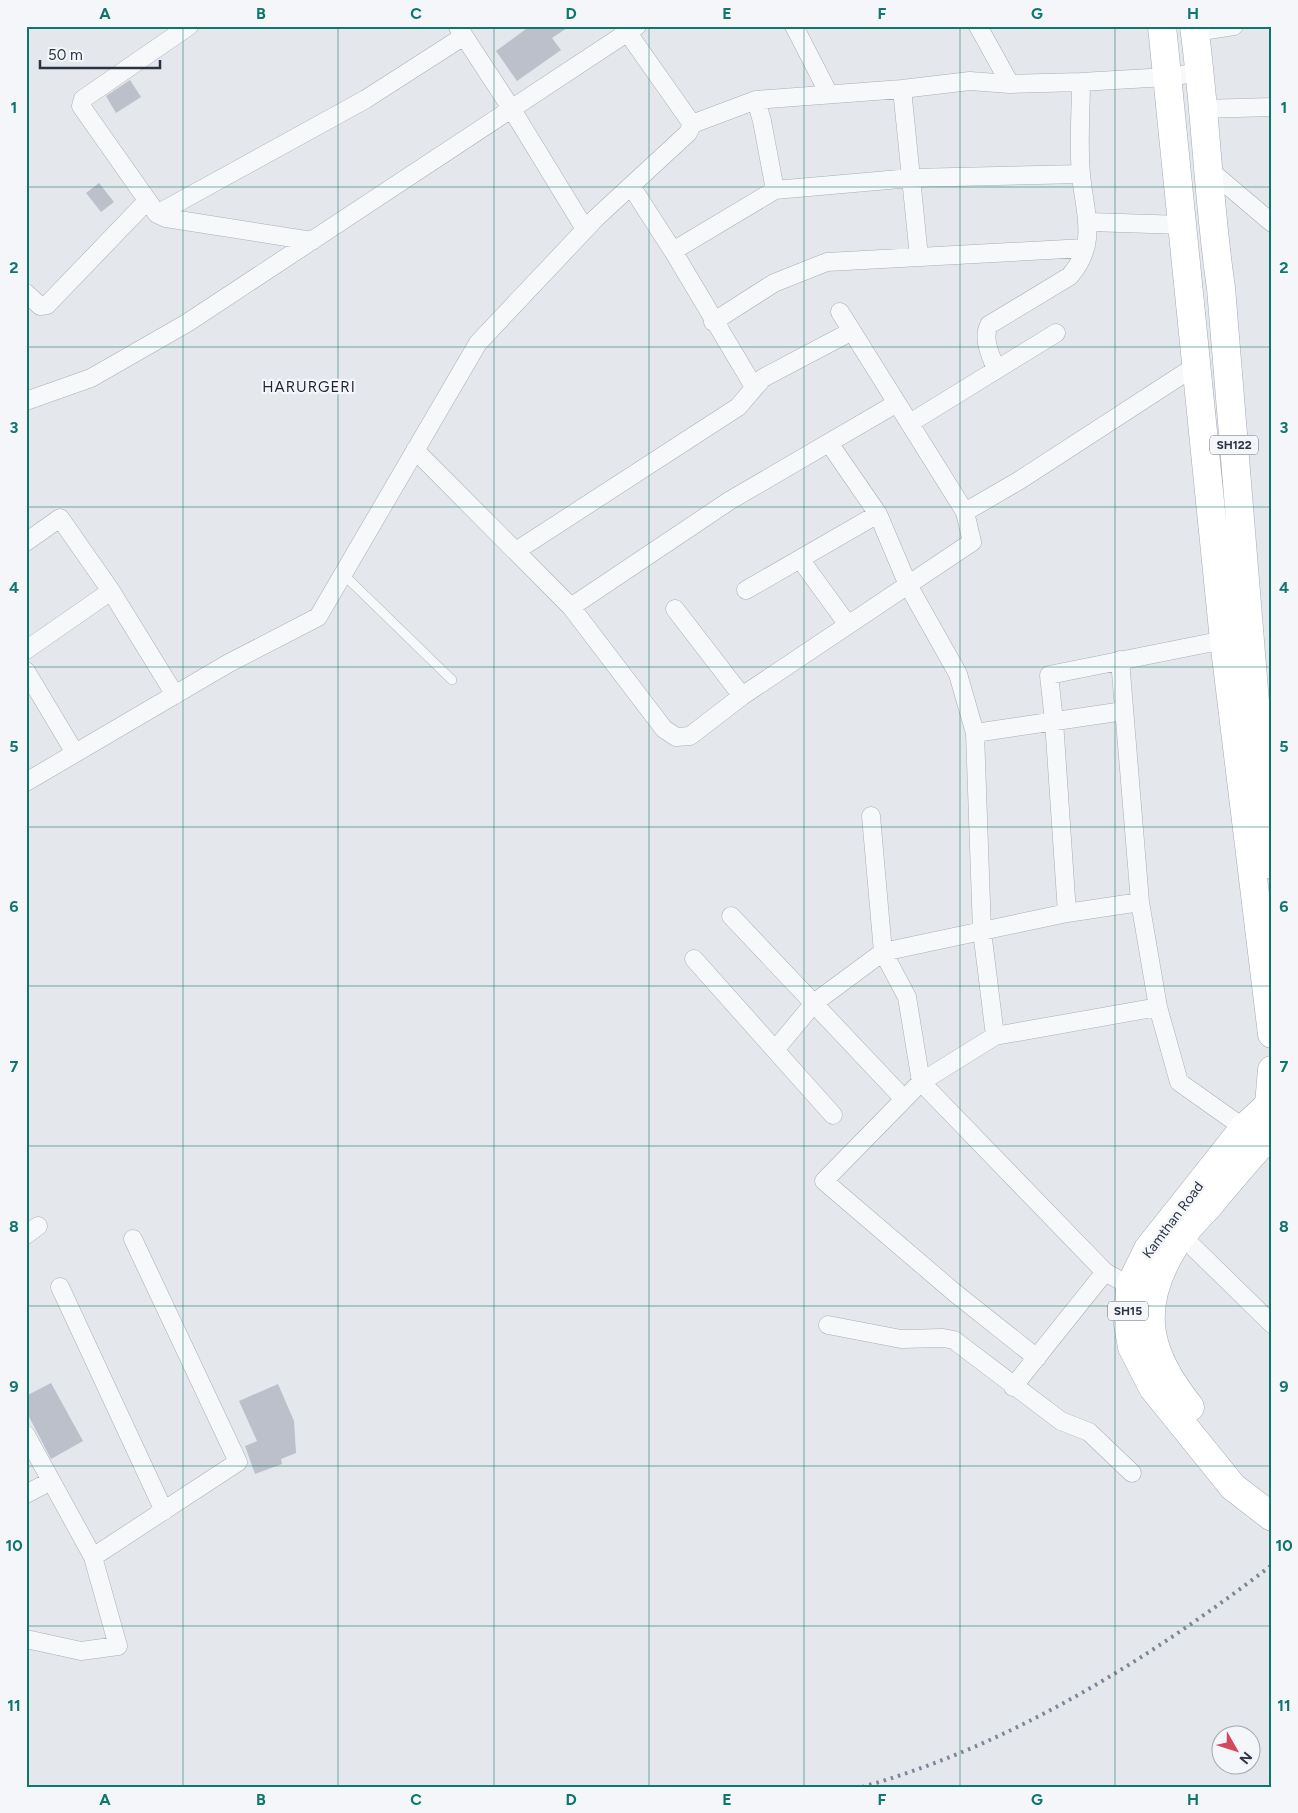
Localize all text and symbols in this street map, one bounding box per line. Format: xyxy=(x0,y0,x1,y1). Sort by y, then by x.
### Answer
text: A xyxy=(99,4,111,23)
text: B xyxy=(256,4,266,23)
text: C xyxy=(410,4,422,23)
text: D xyxy=(565,4,577,23)
text: E xyxy=(722,4,732,23)
text: F xyxy=(878,4,887,23)
text: G xyxy=(1031,4,1043,23)
text: H xyxy=(1187,4,1199,23)
scale bar xyxy=(40,38,160,70)
text: 50 m xyxy=(48,46,83,64)
text: 1 xyxy=(11,98,17,117)
text: 1 xyxy=(1281,98,1287,117)
text: 2 xyxy=(9,258,19,277)
text: 2 xyxy=(1279,258,1289,277)
district label: HARURGERI xyxy=(262,378,356,396)
text: 3 xyxy=(10,418,19,437)
text: 3 xyxy=(1280,418,1289,437)
road number: SH122 xyxy=(1210,436,1258,454)
text: 4 xyxy=(9,578,19,597)
text: 4 xyxy=(1279,578,1289,597)
text: 5 xyxy=(9,737,19,756)
text: 5 xyxy=(1279,737,1289,756)
text: 6 xyxy=(9,897,19,916)
text: 6 xyxy=(1279,897,1289,916)
text: 7 xyxy=(10,1057,19,1076)
text: 7 xyxy=(1280,1057,1289,1076)
street label: Kamthan Road xyxy=(1139,1178,1207,1262)
text: 8 xyxy=(9,1217,19,1236)
text: 8 xyxy=(1279,1217,1289,1236)
road number: SH15 xyxy=(1108,1302,1148,1320)
text: 9 xyxy=(9,1377,19,1396)
text: 9 xyxy=(1279,1377,1289,1396)
text: 10 xyxy=(5,1536,23,1555)
text: 10 xyxy=(1275,1536,1293,1555)
text: 11 xyxy=(7,1696,21,1715)
text: 11 xyxy=(1277,1696,1291,1715)
north arrow xyxy=(1210,1726,1260,1776)
text: N xyxy=(1236,1748,1256,1767)
text: A xyxy=(99,1790,111,1809)
text: B xyxy=(256,1790,266,1809)
text: C xyxy=(410,1790,422,1809)
text: D xyxy=(565,1790,577,1809)
text: E xyxy=(722,1790,732,1809)
text: F xyxy=(878,1790,887,1809)
text: G xyxy=(1031,1790,1043,1809)
text: H xyxy=(1187,1790,1199,1809)

